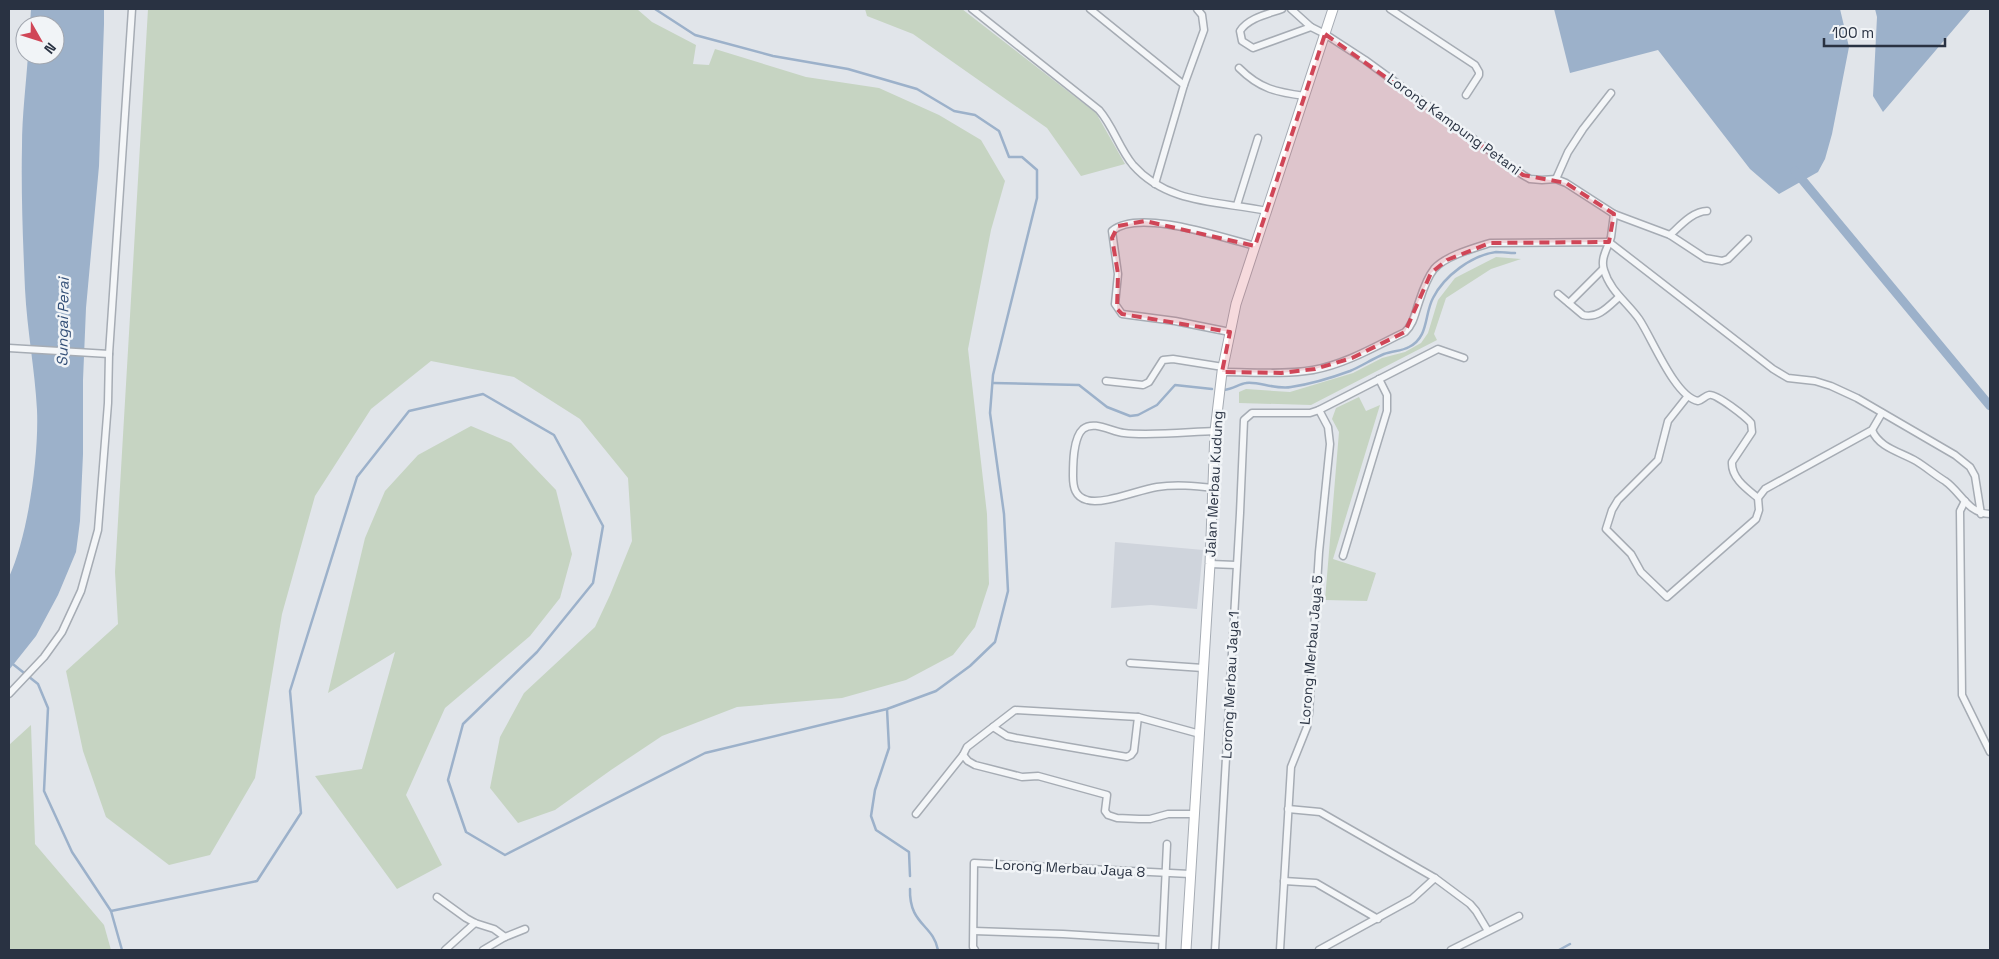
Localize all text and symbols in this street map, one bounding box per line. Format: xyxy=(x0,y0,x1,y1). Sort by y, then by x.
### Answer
north arrow xyxy=(15,15,65,65)
scale bar xyxy=(1824,15,1945,47)
text: 100 m xyxy=(1832,23,1874,42)
text: N xyxy=(40,39,60,57)
street label: Lorong Kampung Petani xyxy=(1384,69,1524,179)
water label: Sungai Perai xyxy=(52,275,73,367)
street label: Jalan Merbau Kudung xyxy=(1201,410,1227,558)
street label: Lorong Merbau Jaya 5 xyxy=(1295,574,1327,726)
street label: Lorong Merbau Jaya 1 xyxy=(1217,611,1243,759)
street label: Lorong Merbau Jaya 8 xyxy=(994,855,1146,881)

